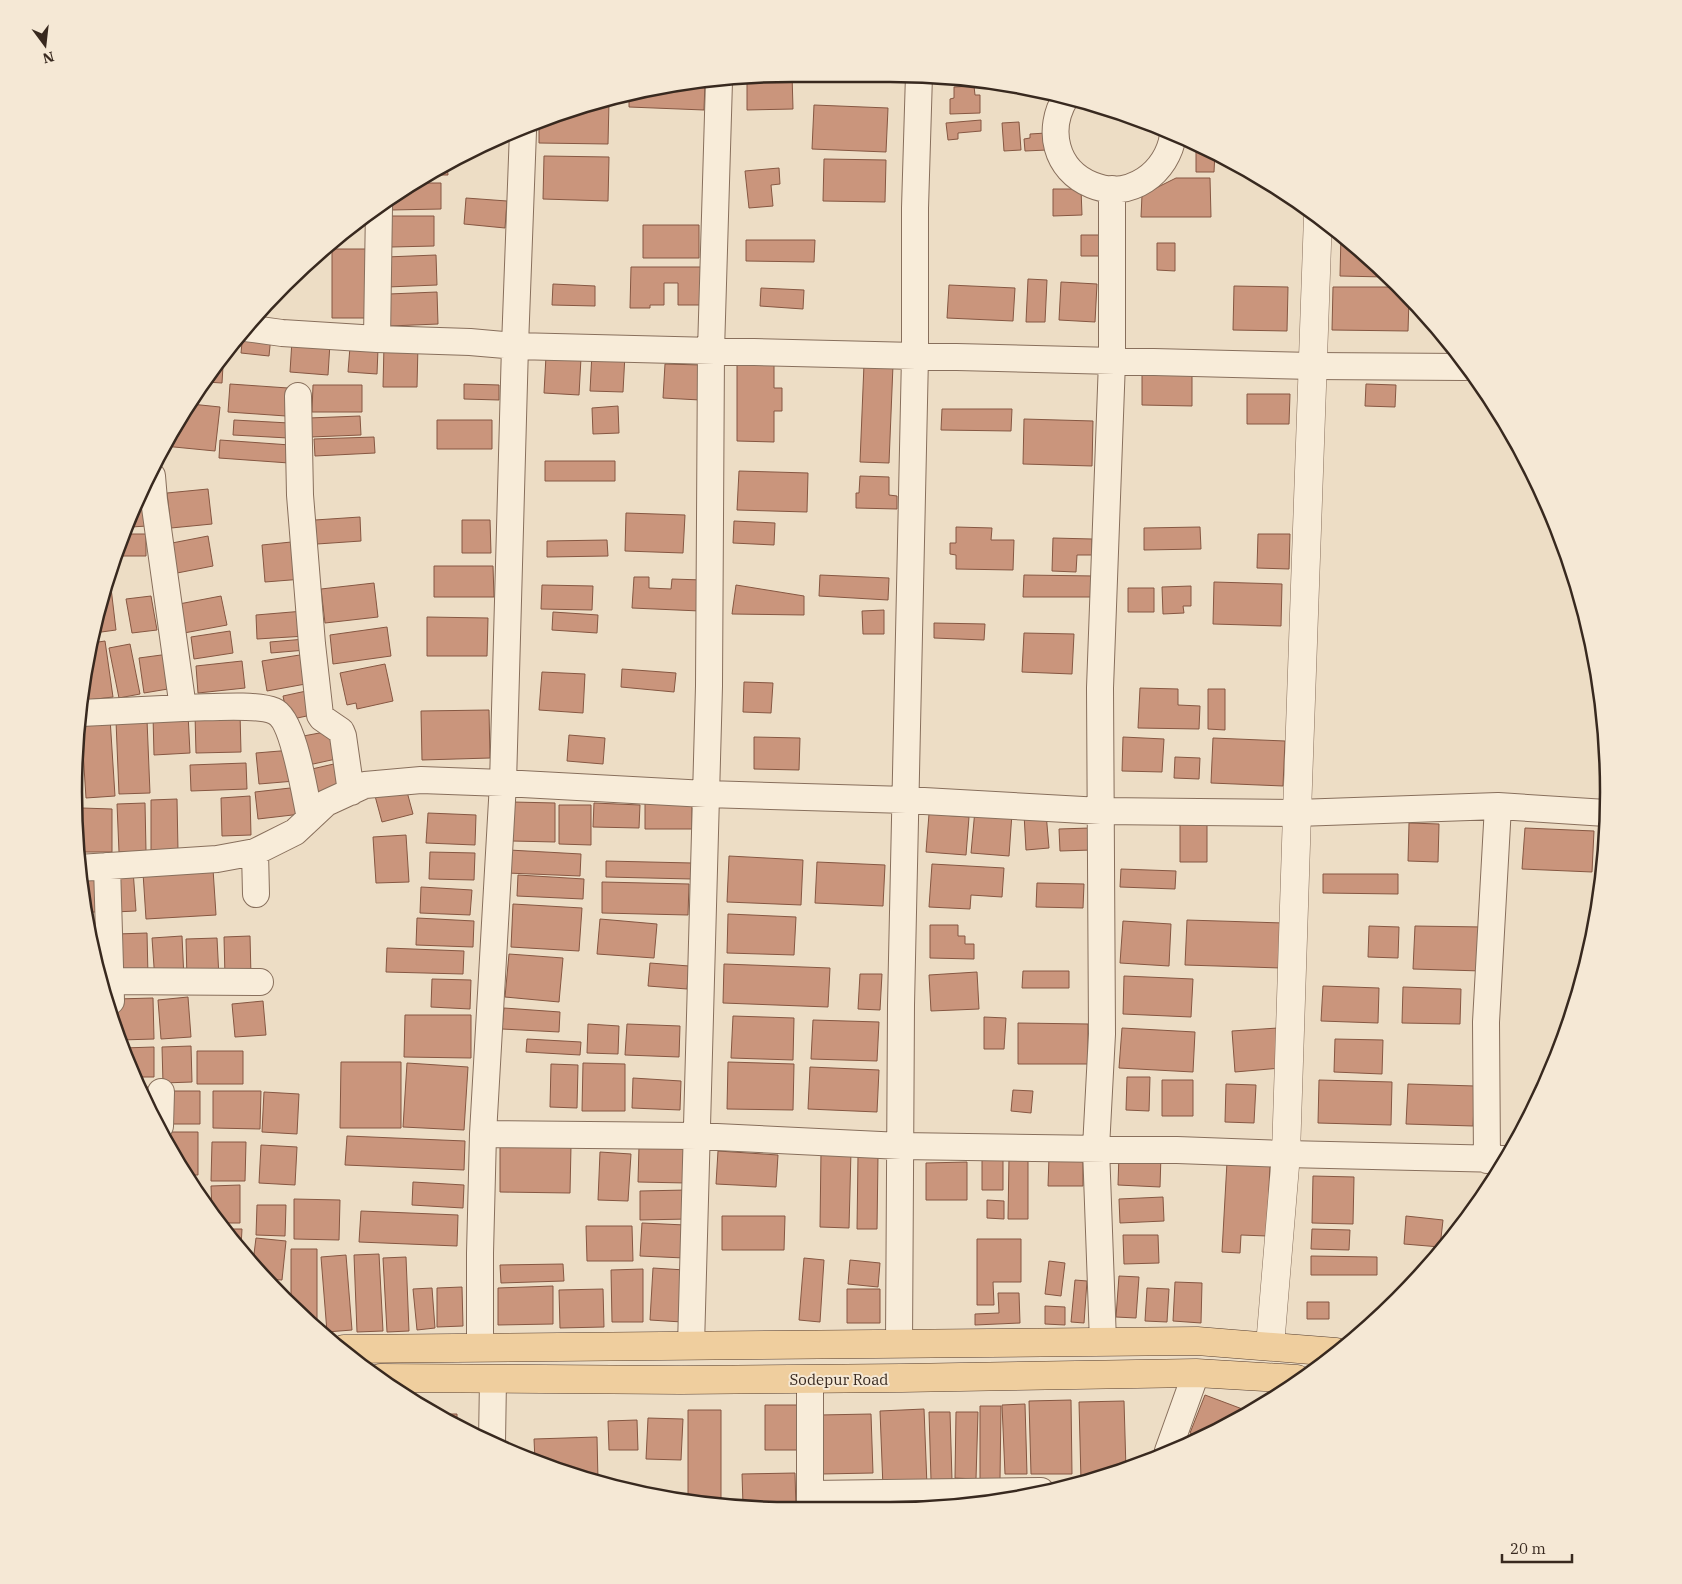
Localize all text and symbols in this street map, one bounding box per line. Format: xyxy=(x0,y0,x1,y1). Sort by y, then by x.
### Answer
north arrow xyxy=(20,20,70,70)
text: N xyxy=(41,47,56,68)
street label: Sodepur Road xyxy=(790,1370,888,1389)
scale bar xyxy=(1502,1532,1572,1564)
text: 20 m xyxy=(1510,1539,1546,1558)

